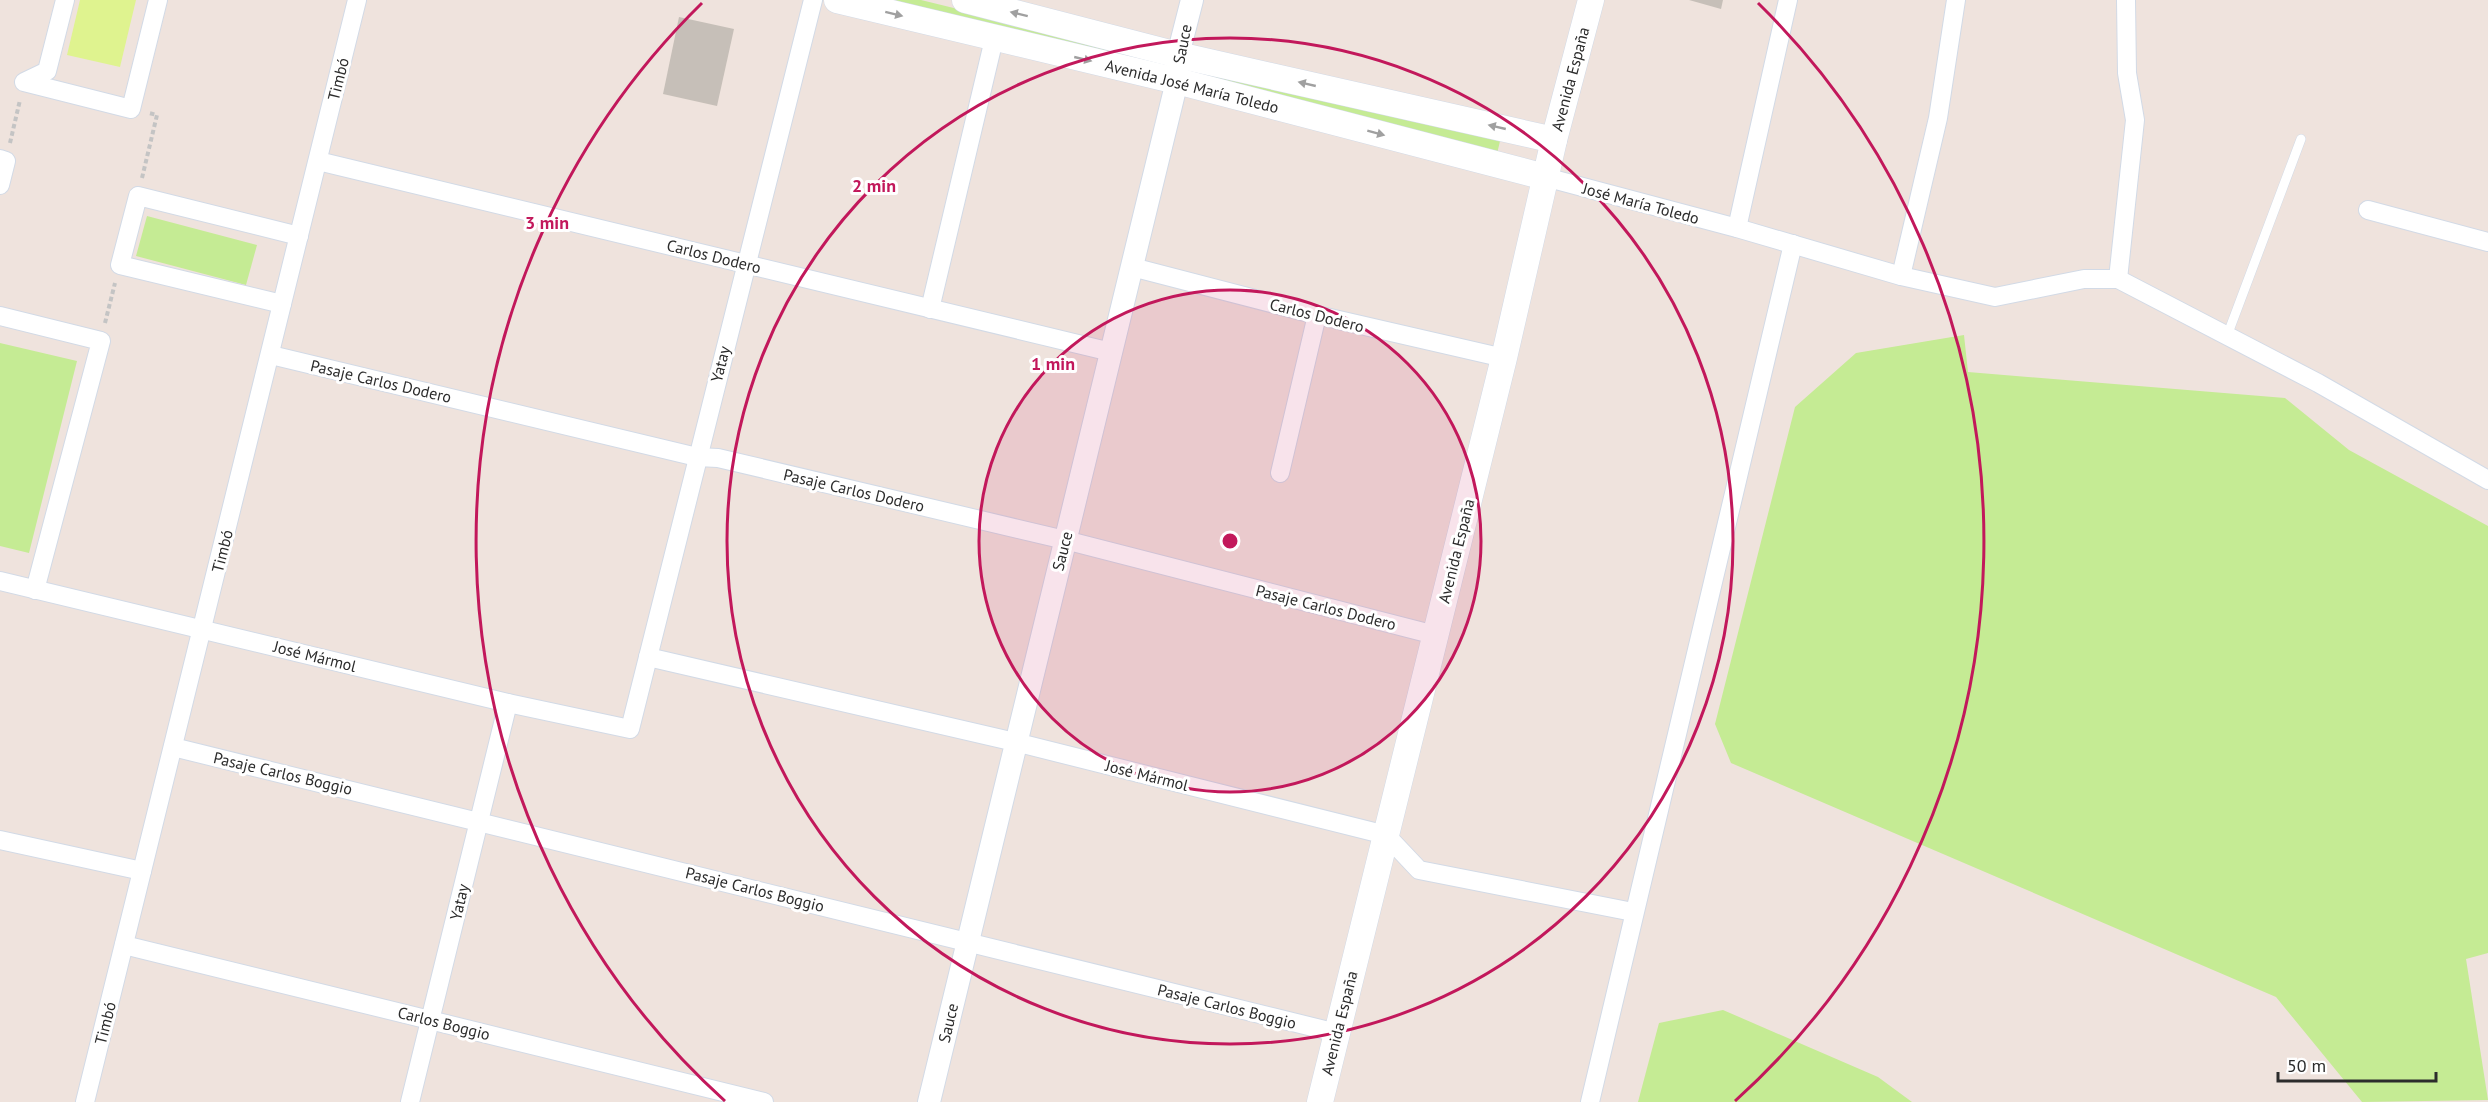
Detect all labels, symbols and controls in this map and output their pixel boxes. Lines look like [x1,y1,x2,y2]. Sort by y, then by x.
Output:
one-way arrow [1010,9,1028,18]
one-way arrow [885,10,903,20]
street label: Sauce [1168,22,1196,66]
street label: Avenida España [1547,25,1593,133]
one-way arrow [1074,55,1093,65]
street label: Avenida José María Toledo [1103,55,1281,117]
street label: Timbó [323,56,353,102]
one-way arrow [1297,79,1316,88]
one-way arrow [1488,121,1506,131]
one-way arrow [1367,129,1385,138]
text: 2 min [852,174,896,197]
street label: José María Toledo [1580,178,1701,228]
text: 3 min [525,211,569,234]
street label: Carlos Dodero [665,235,763,277]
street label: Carlos Dodero [1268,294,1366,336]
street label: Yatay [706,343,734,384]
text: 1 min [1031,352,1075,375]
street label: Pasaje Carlos Dodero [309,355,453,407]
street label: Pasaje Carlos Dodero [782,464,926,516]
street label: Avenida España [1433,497,1479,605]
street label: Timbó [207,528,237,574]
street label: Sauce [1047,529,1077,573]
centre of rings [1220,531,1240,551]
street label: Pasaje Carlos Dodero [1254,580,1398,634]
street label: José Mármol [271,636,359,676]
street label: Pasaje Carlos Boggio [212,747,354,799]
street label: José Mármol [1103,755,1191,795]
street label: Pasaje Carlos Boggio [684,862,826,916]
street label: Yatay [445,881,473,922]
street label: Avenida España [1316,969,1362,1077]
street label: Pasaje Carlos Boggio [1156,979,1298,1033]
street label: Timbó [90,1000,120,1046]
street label: Sauce [934,1001,962,1045]
street label: Carlos Boggio [396,1002,492,1044]
scale bar [2278,1045,2436,1083]
text: 50 m [2287,1054,2326,1077]

